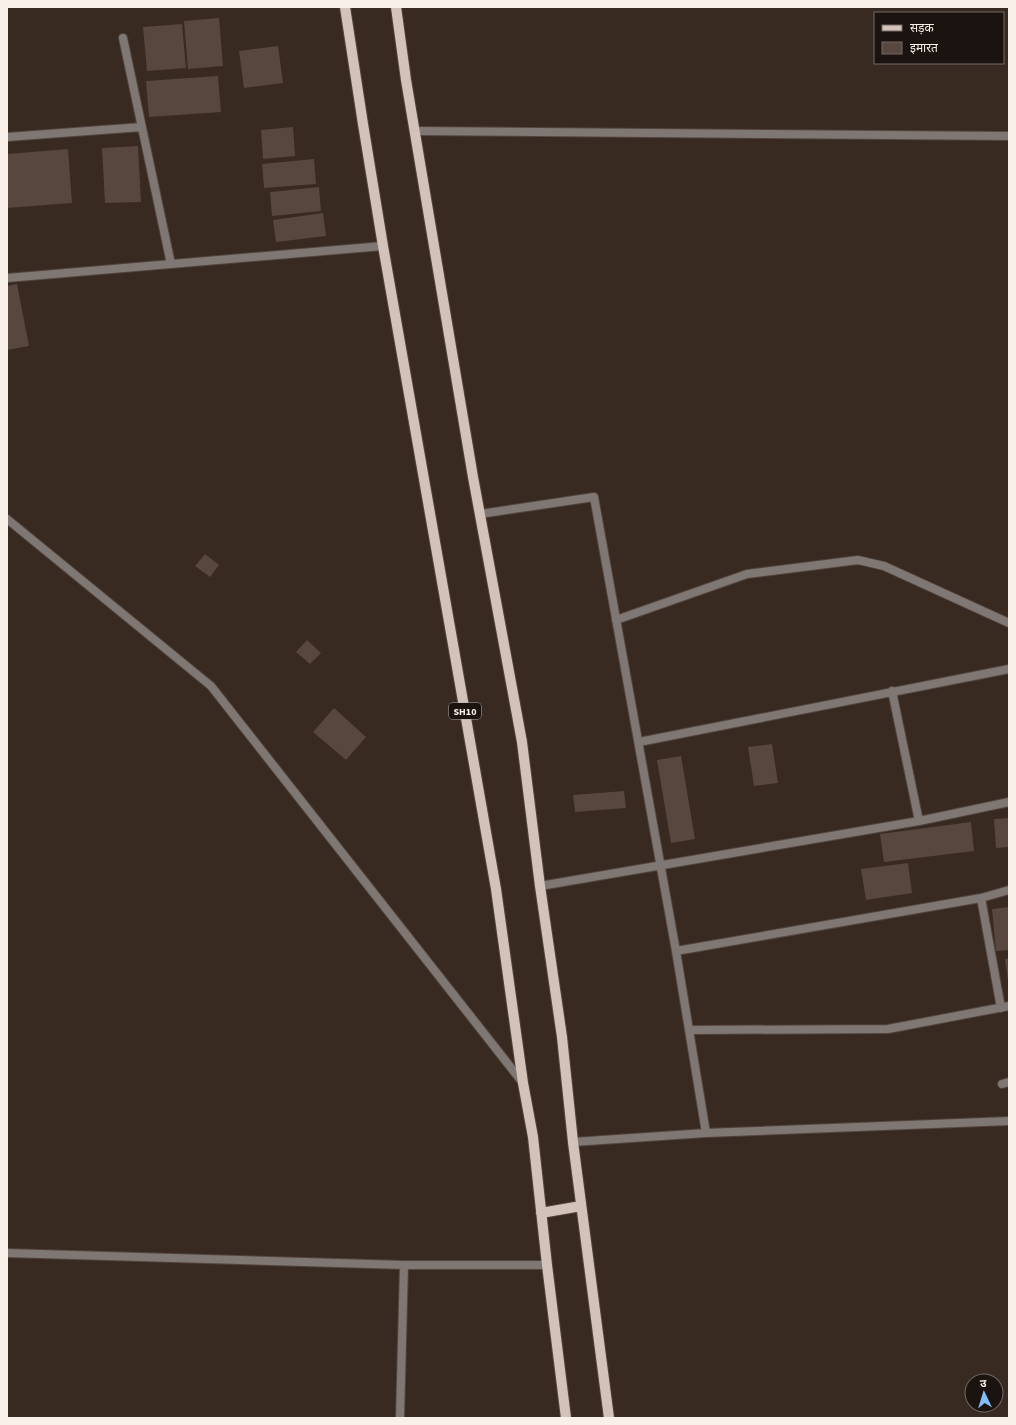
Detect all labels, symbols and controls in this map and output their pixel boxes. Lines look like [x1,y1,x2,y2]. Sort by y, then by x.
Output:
legend [874,12,1004,64]
text: सड़क [910,20,935,37]
text: इमारत [910,40,939,57]
road number: SH10 [449,703,481,719]
north arrow [964,1373,1004,1413]
text: उ [980,1376,988,1391]

